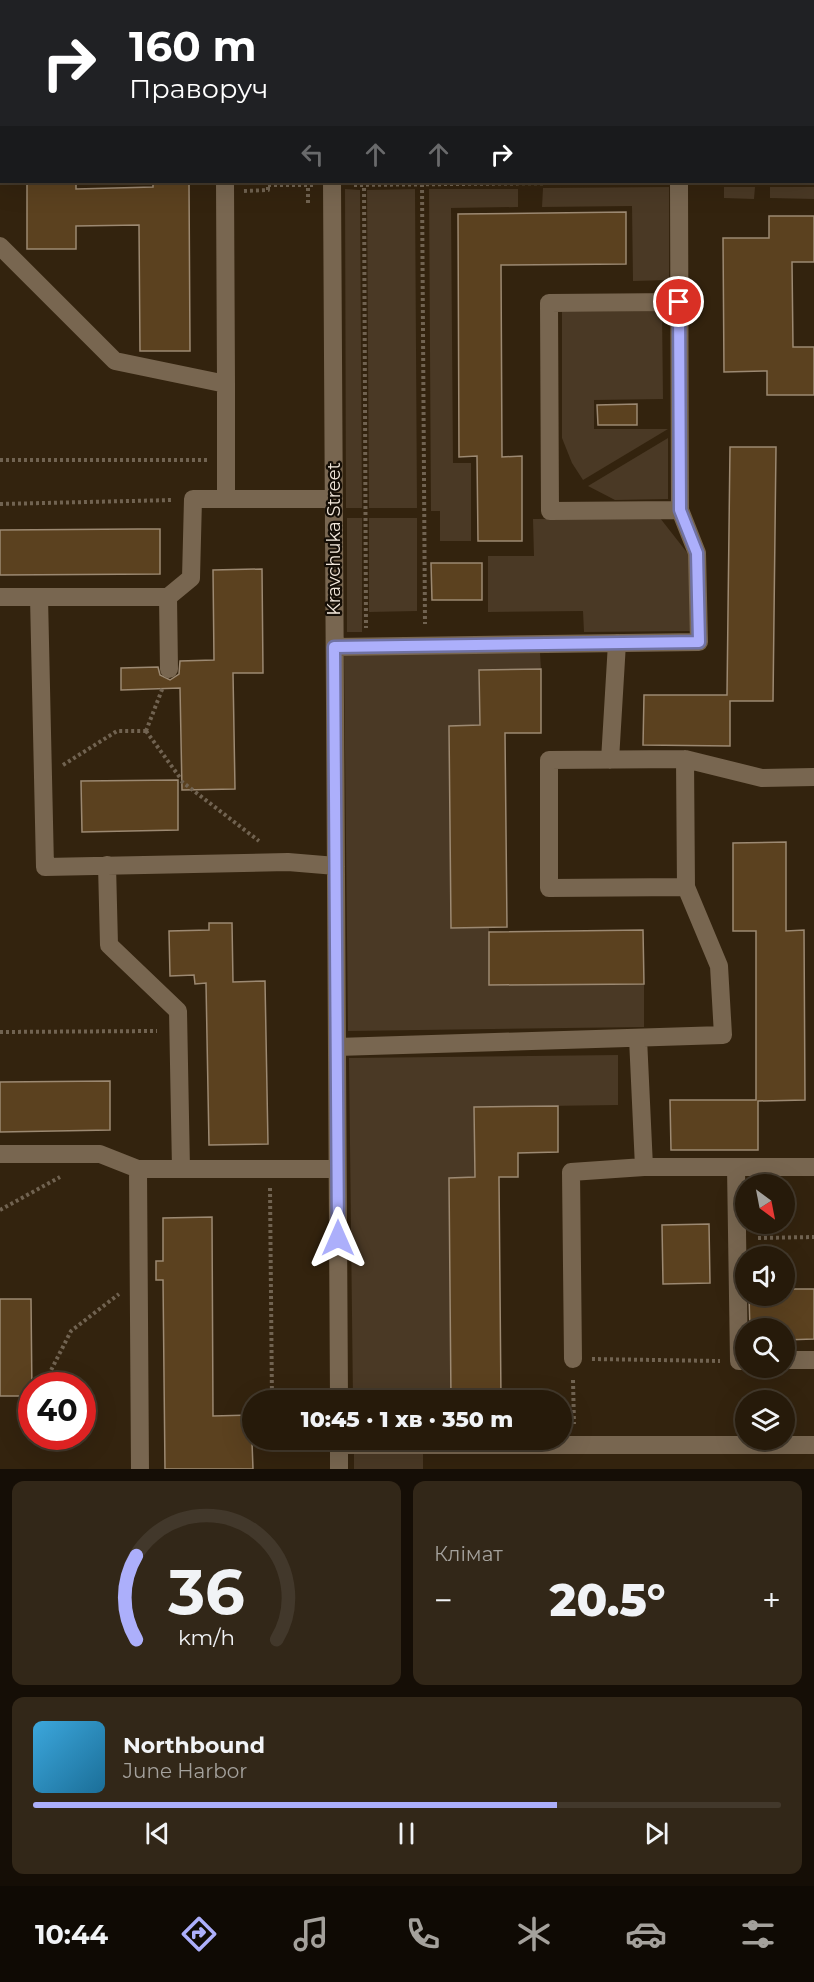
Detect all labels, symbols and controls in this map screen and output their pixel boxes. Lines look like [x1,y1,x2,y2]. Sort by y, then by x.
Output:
text: 160 m [129,20,257,72]
icon: right [30,24,108,102]
text: Праворуч [129,72,268,105]
icon: left [296,138,329,171]
icon: ahead [359,138,392,171]
icon: ahead [422,138,455,171]
icon: right [485,138,518,171]
pin [653,276,704,327]
icon: arrive [662,285,695,318]
street label: Kravchuka Street [323,462,345,616]
north arrow [735,1174,795,1234]
map controls [735,1174,795,1450]
position arrow [306,1206,370,1270]
button: sound [735,1246,795,1306]
button: search [735,1318,795,1378]
speed limit sign: 40 [18,1372,96,1450]
button: layers [735,1390,795,1450]
text: 10:45 · 1 хв · 350 m [301,1406,513,1433]
text: Клімат [434,1542,503,1566]
text: 36 [167,1554,245,1630]
text: 20.5° [550,1572,665,1627]
text: − [434,1580,453,1620]
text: + [762,1580,781,1620]
text: km/h [178,1624,235,1650]
text: Northbound [123,1732,265,1759]
text: June Harbor [123,1759,247,1783]
icon: previous [141,1817,174,1850]
icon: pause [390,1817,423,1850]
icon: next [640,1817,673,1850]
icon: directions [178,1913,220,1955]
icon: music [290,1913,332,1955]
icon: phone [402,1913,444,1955]
icon: climate [513,1913,555,1955]
icon: car [625,1913,667,1955]
icon: filters [737,1913,779,1955]
text: 10:44 [35,1918,108,1951]

